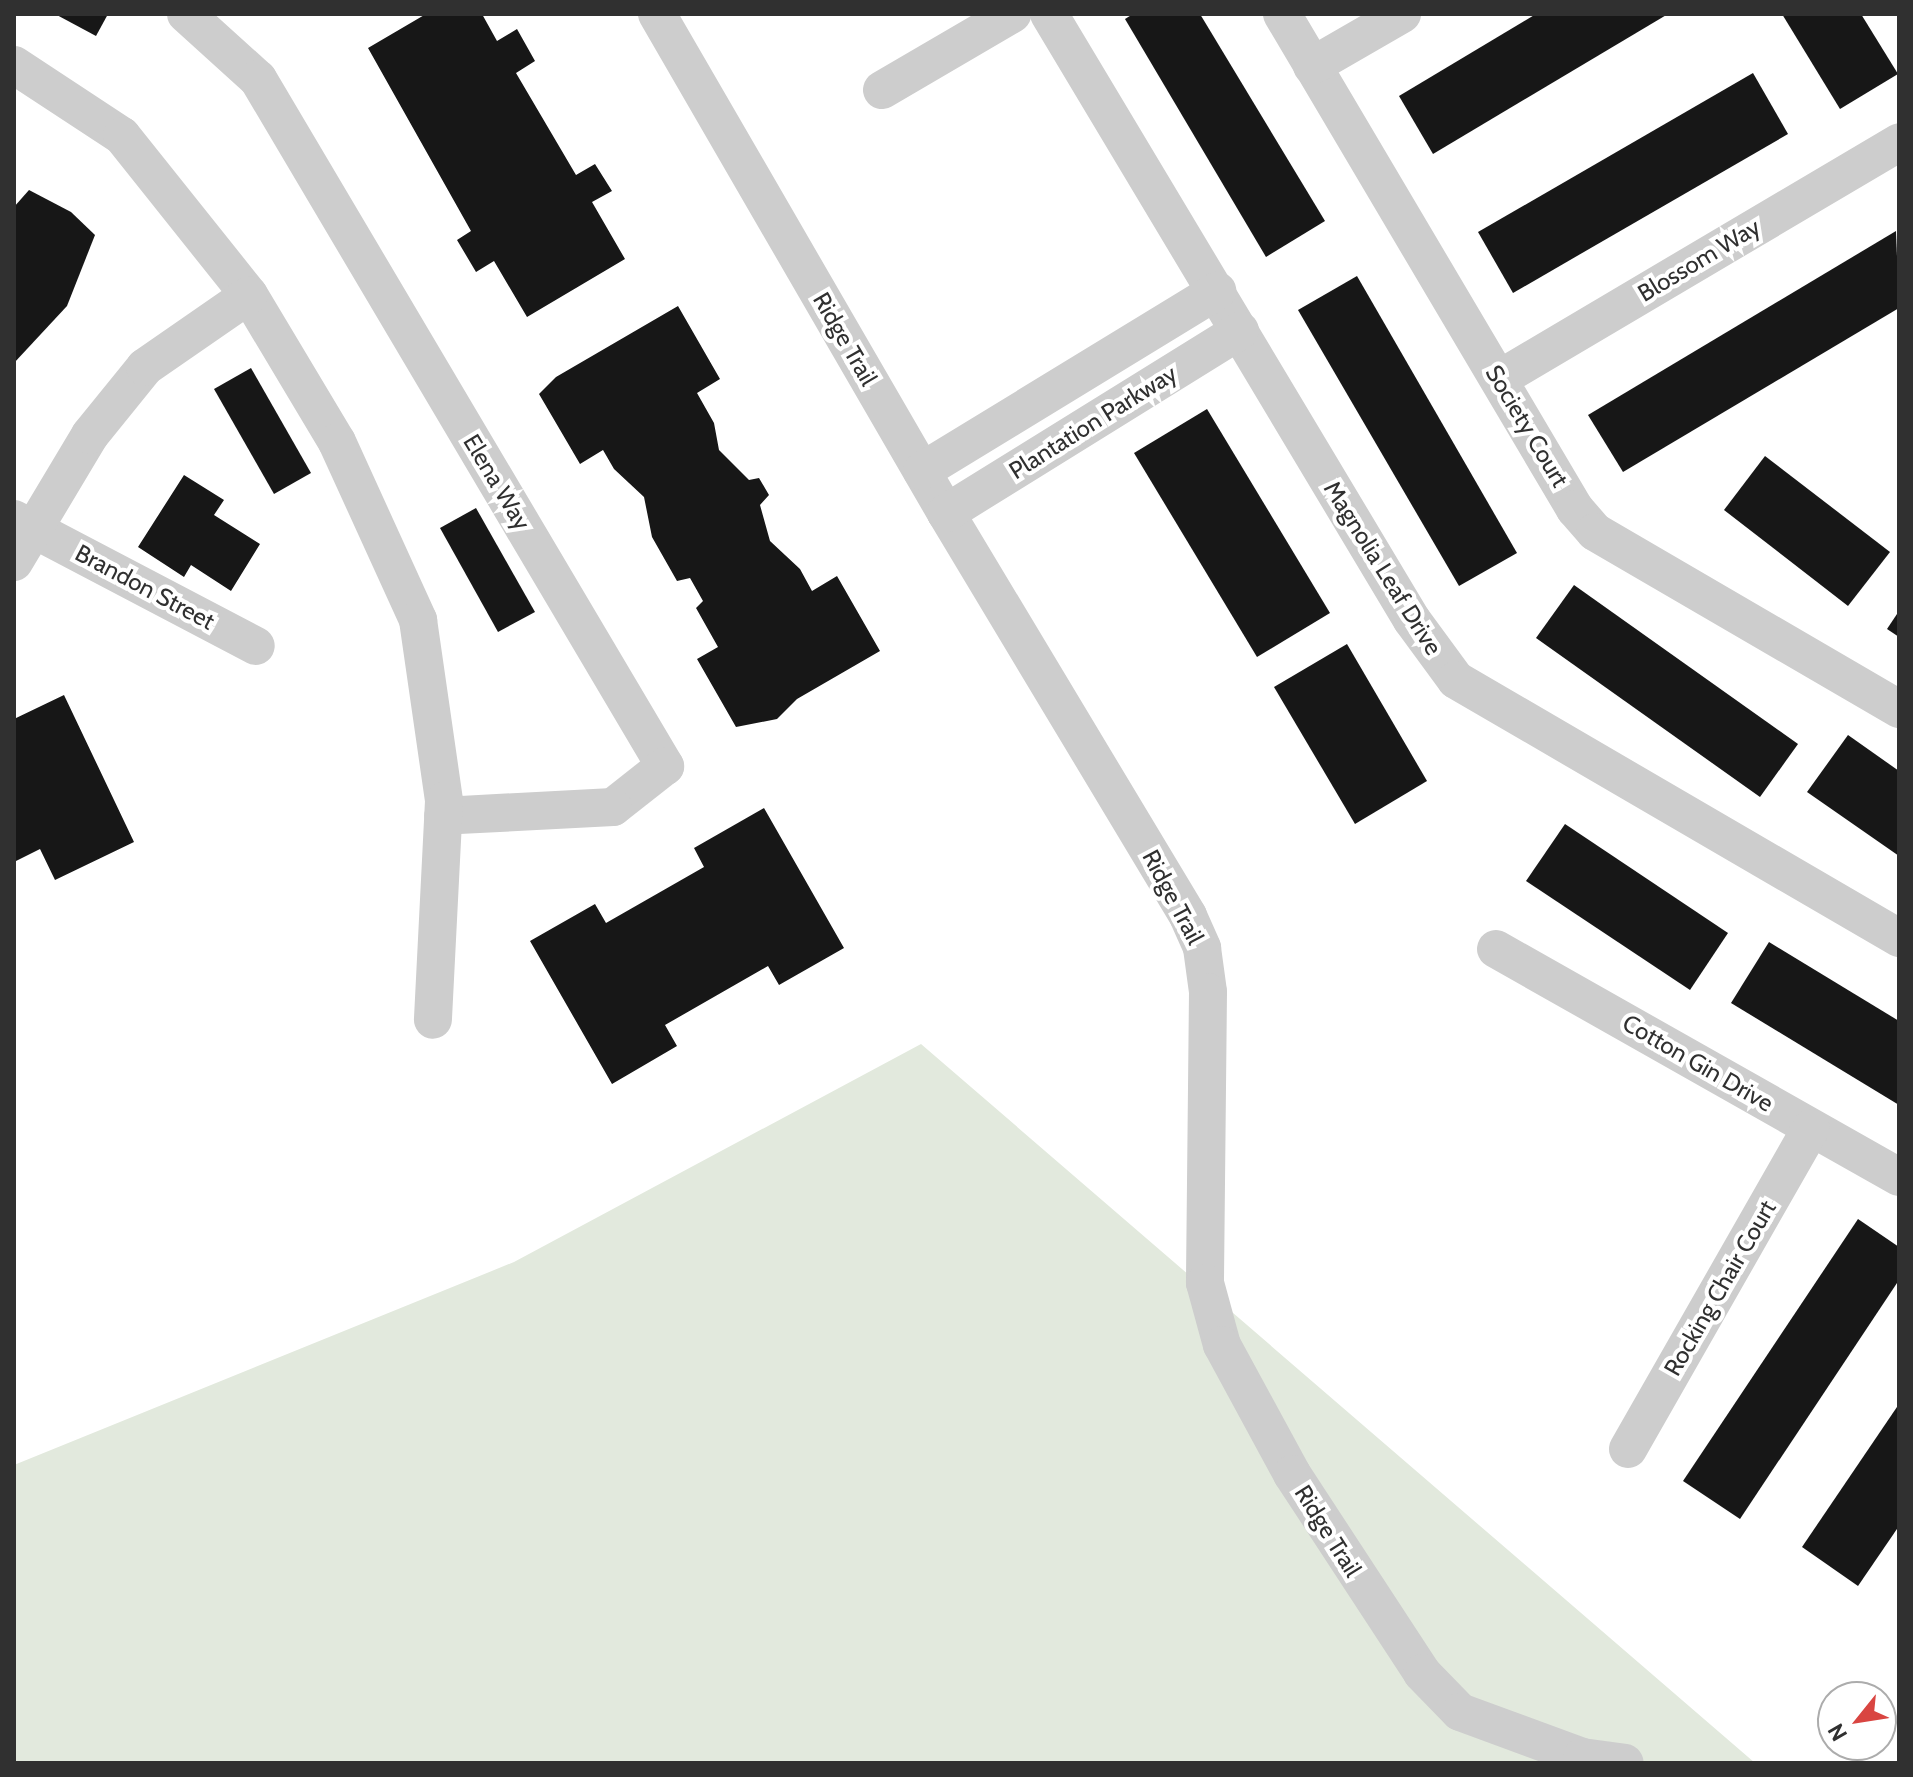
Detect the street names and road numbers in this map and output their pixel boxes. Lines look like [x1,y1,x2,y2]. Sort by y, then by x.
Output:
street label: Blossom Way [1633,212,1765,308]
street label: Ridge Trail [807,287,883,391]
street label: Plantation Parkway [1004,359,1182,485]
street label: Society Court [1479,360,1575,492]
street label: Elena Way [457,429,537,535]
street label: Magnolia Leaf Drive [1318,476,1448,660]
street label: Brandon Street [70,538,220,636]
street label: Ridge Trail [1136,845,1210,949]
street label: Cotton Gin Drive [1617,1008,1779,1118]
street label: Rocking Chair Court [1658,1195,1782,1381]
street label: Ridge Trail [1289,1480,1367,1582]

